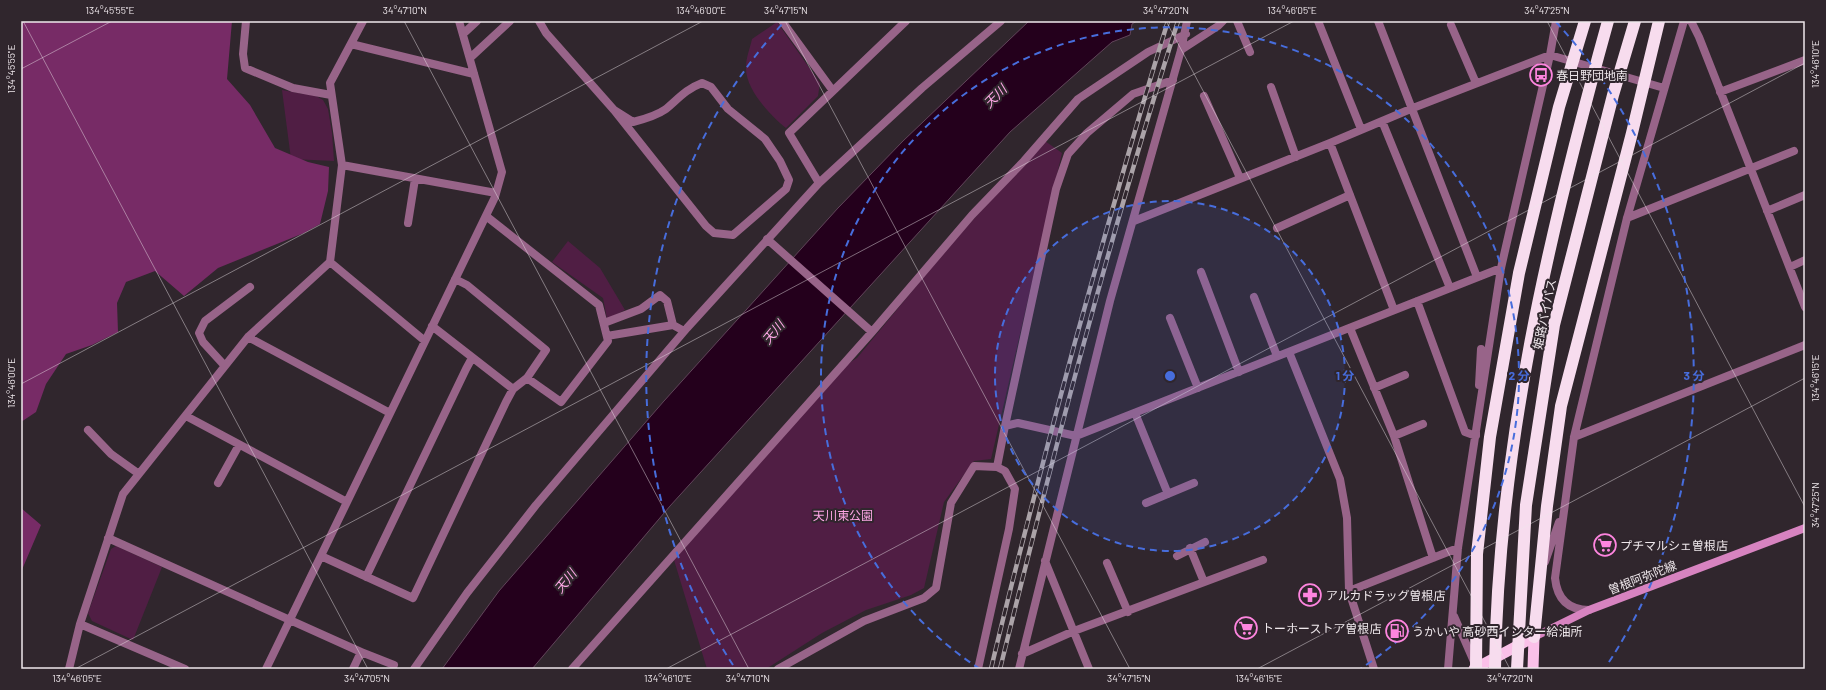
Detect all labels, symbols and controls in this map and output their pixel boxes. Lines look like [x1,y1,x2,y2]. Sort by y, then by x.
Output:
text: 134°45'55"E [86,4,134,16]
text: 34°47'10"N [383,4,427,16]
text: 134°46'00"E [676,4,726,16]
text: 34°47'15"N [764,4,808,16]
text: 34°47'20"N [1143,4,1189,16]
text: 134°46'05"E [1267,4,1317,16]
text: 34°47'25"N [1524,4,1570,16]
text: 134°46'10"E [1809,40,1821,88]
text: 134°45'55"E [5,45,17,93]
bus stop icon: 春日野団地南 [1528,62,1554,88]
place label: 春日野団地南 [1556,68,1628,82]
water label: 天川 [980,80,1011,111]
street label: 姫路バイパス [1530,277,1558,351]
water label: 天川 [759,315,789,347]
text: 134°46'15"E [1809,354,1821,402]
text: 134°46'00"E [5,358,17,408]
text: 1 分 [1336,368,1354,382]
text: 2 分 [1508,368,1530,382]
text: 3 分 [1684,368,1704,382]
centre of rings [1163,369,1177,383]
text: 34°47'25"N [1809,482,1821,528]
park label: 天川東公園 [813,508,873,522]
supermarket icon: プチマルシェ曽根店 [1592,532,1618,558]
place label: プチマルシェ曽根店 [1620,538,1728,552]
street label: 曽根阿弥陀線 [1606,558,1678,596]
water label: 天川 [551,564,581,596]
pharmacy icon: アルカドラッグ曽根店 [1297,582,1323,608]
place label: アルカドラッグ曽根店 [1326,588,1446,602]
supermarket icon: トーホーストア曽根店 [1233,615,1259,641]
fuel station icon: うかいや 高砂西インター給油所 [1384,618,1410,644]
place label: トーホーストア曽根店 [1262,621,1381,635]
place label: うかいや 高砂西インター給油所 [1412,624,1582,638]
text: 134°46'05"E [52,672,102,684]
text: 34°47'05"N [344,672,390,684]
text: 134°46'10"E [644,672,692,684]
text: 34°47'10"N [726,672,770,684]
text: 34°47'15"N [1107,672,1151,684]
text: 134°46'15"E [1235,672,1283,684]
text: 34°47'20"N [1487,672,1533,684]

